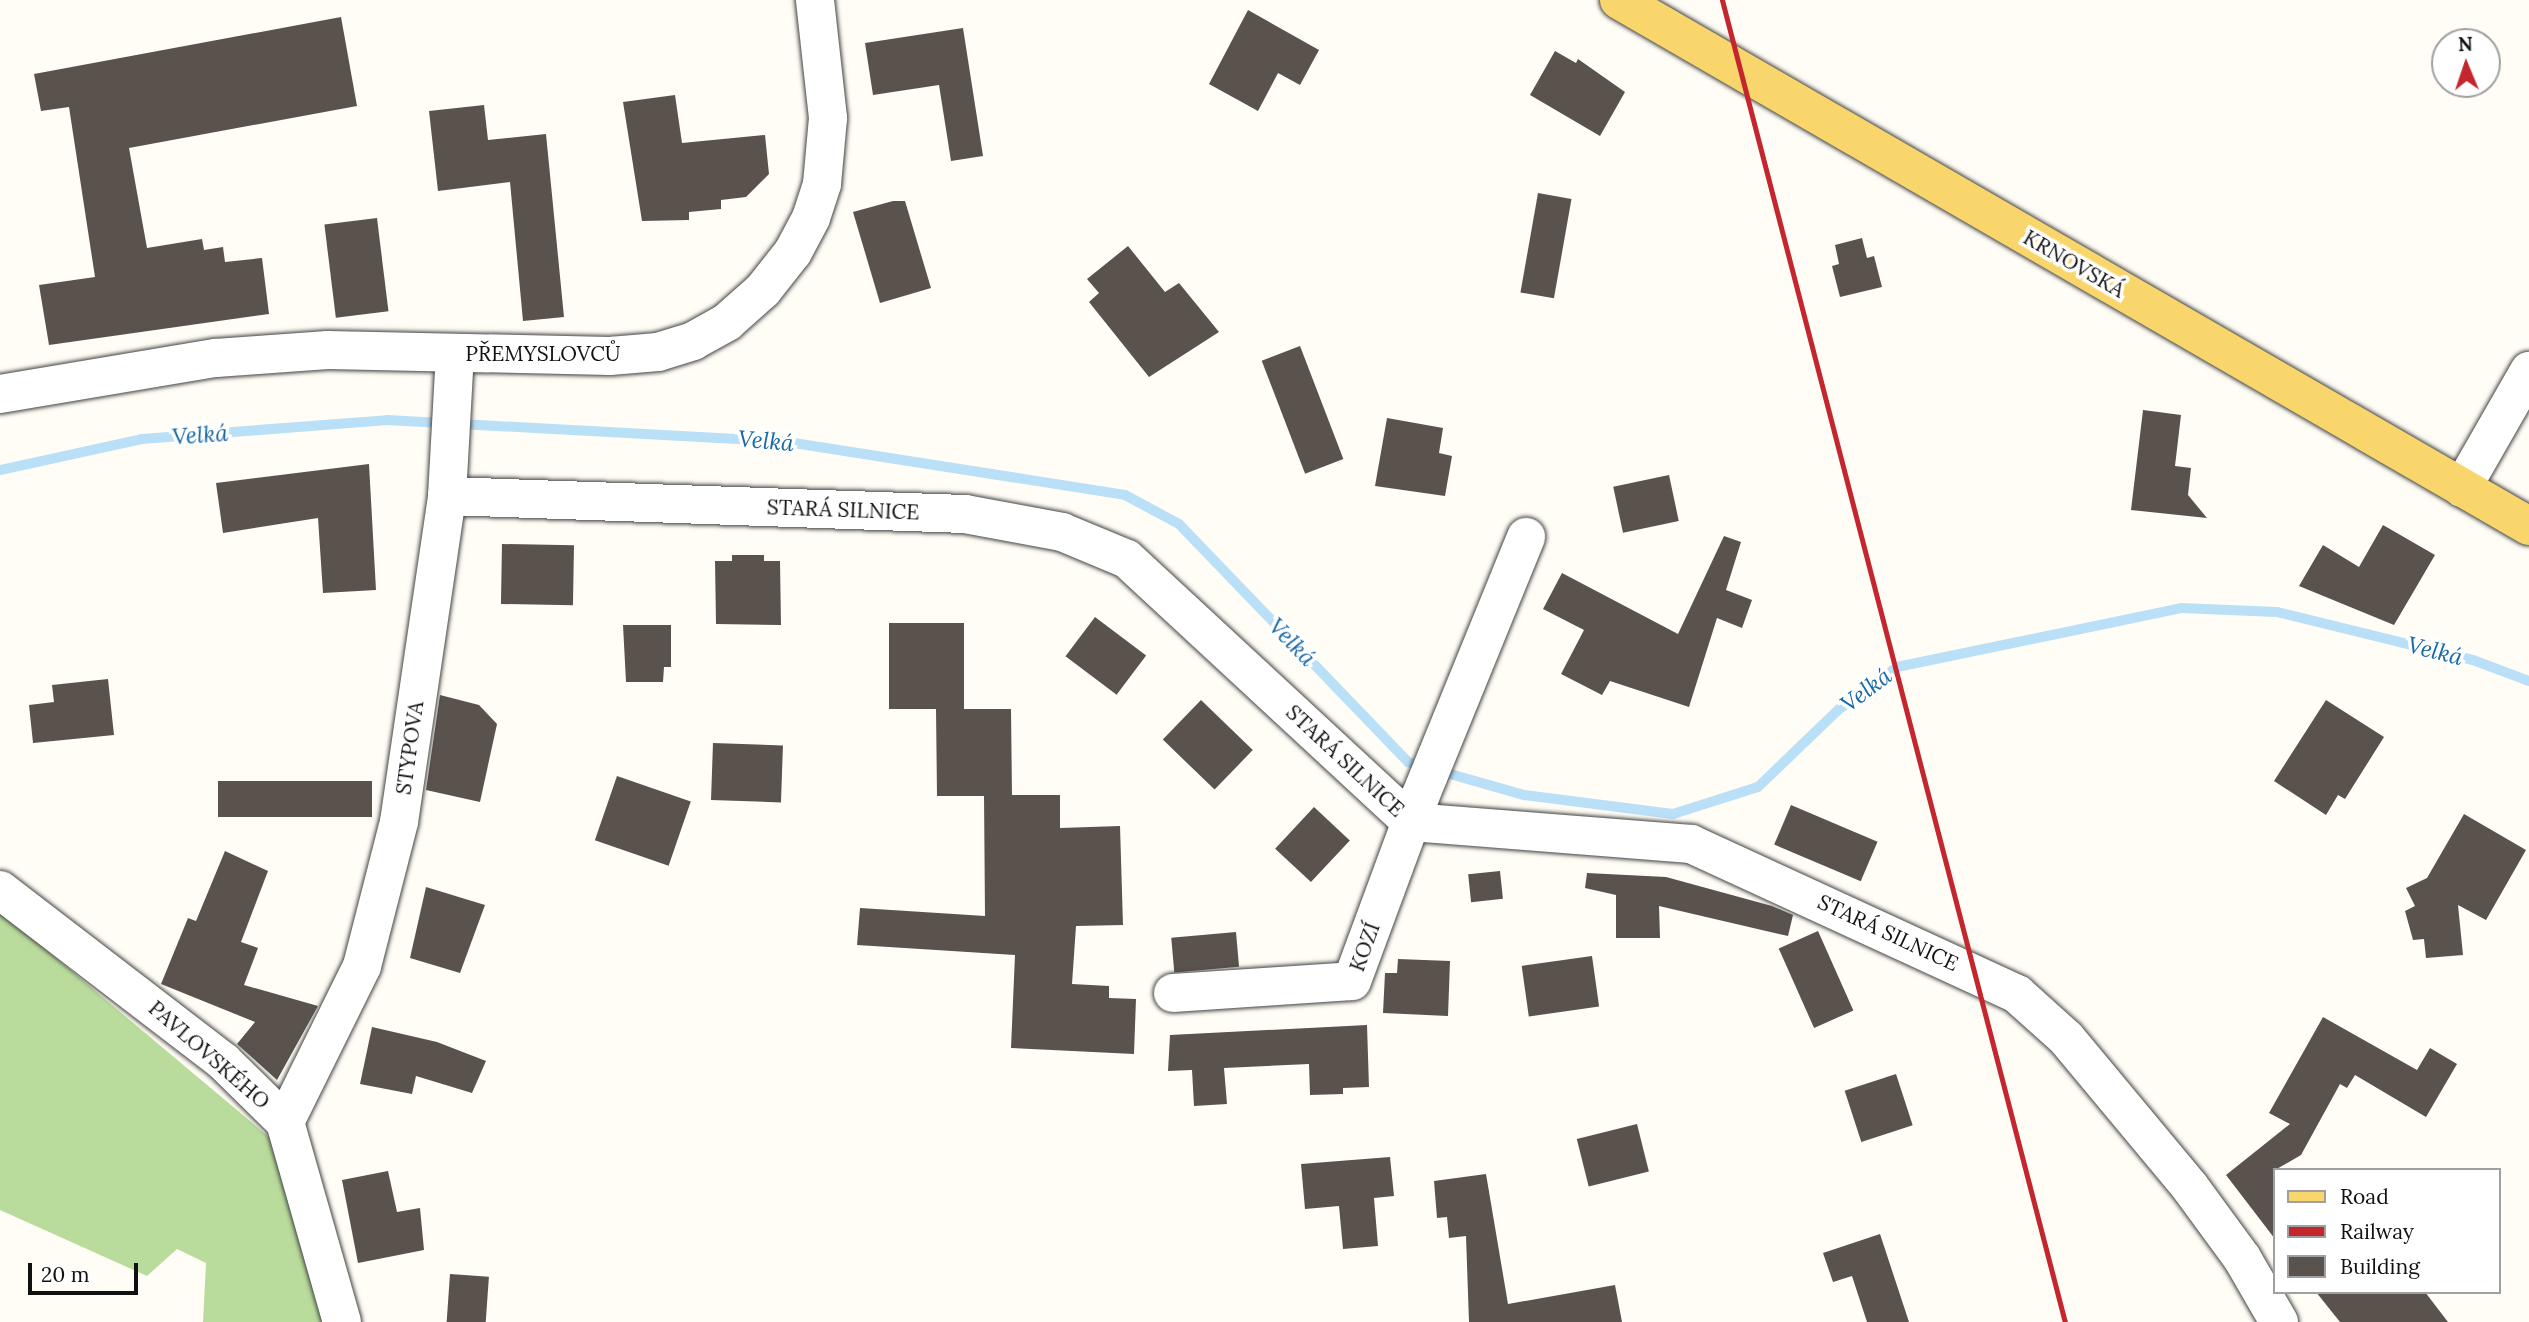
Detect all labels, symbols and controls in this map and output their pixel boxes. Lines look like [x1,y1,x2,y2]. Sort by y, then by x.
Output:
north arrow [2431,28,2501,98]
text: N [2458,32,2473,56]
street label: KRNOVSKÁ [2019,225,2129,303]
street label: PŘEMYSLOVCŮ [465,341,621,367]
water label: Velká [171,419,229,451]
water label: Velká [737,425,795,457]
street label: STARÁ SILNICE [766,495,920,525]
water label: Velká [1263,612,1321,672]
water label: Velká [2405,631,2465,671]
water label: Velká [1835,662,1897,718]
street label: STYPOVA [391,700,429,796]
street label: STARÁ SILNICE [1281,700,1409,822]
street label: STARÁ SILNICE [1814,889,1962,977]
street label: KOZÍ [1345,919,1385,975]
street label: PAVLOVSKÉHO [143,996,275,1114]
legend [2274,1168,2501,1294]
text: Road [2340,1183,2389,1210]
text: Railway [2340,1218,2414,1245]
scale bar [32,1248,142,1292]
text: Building [2340,1253,2420,1280]
text: 20 m [41,1261,90,1288]

